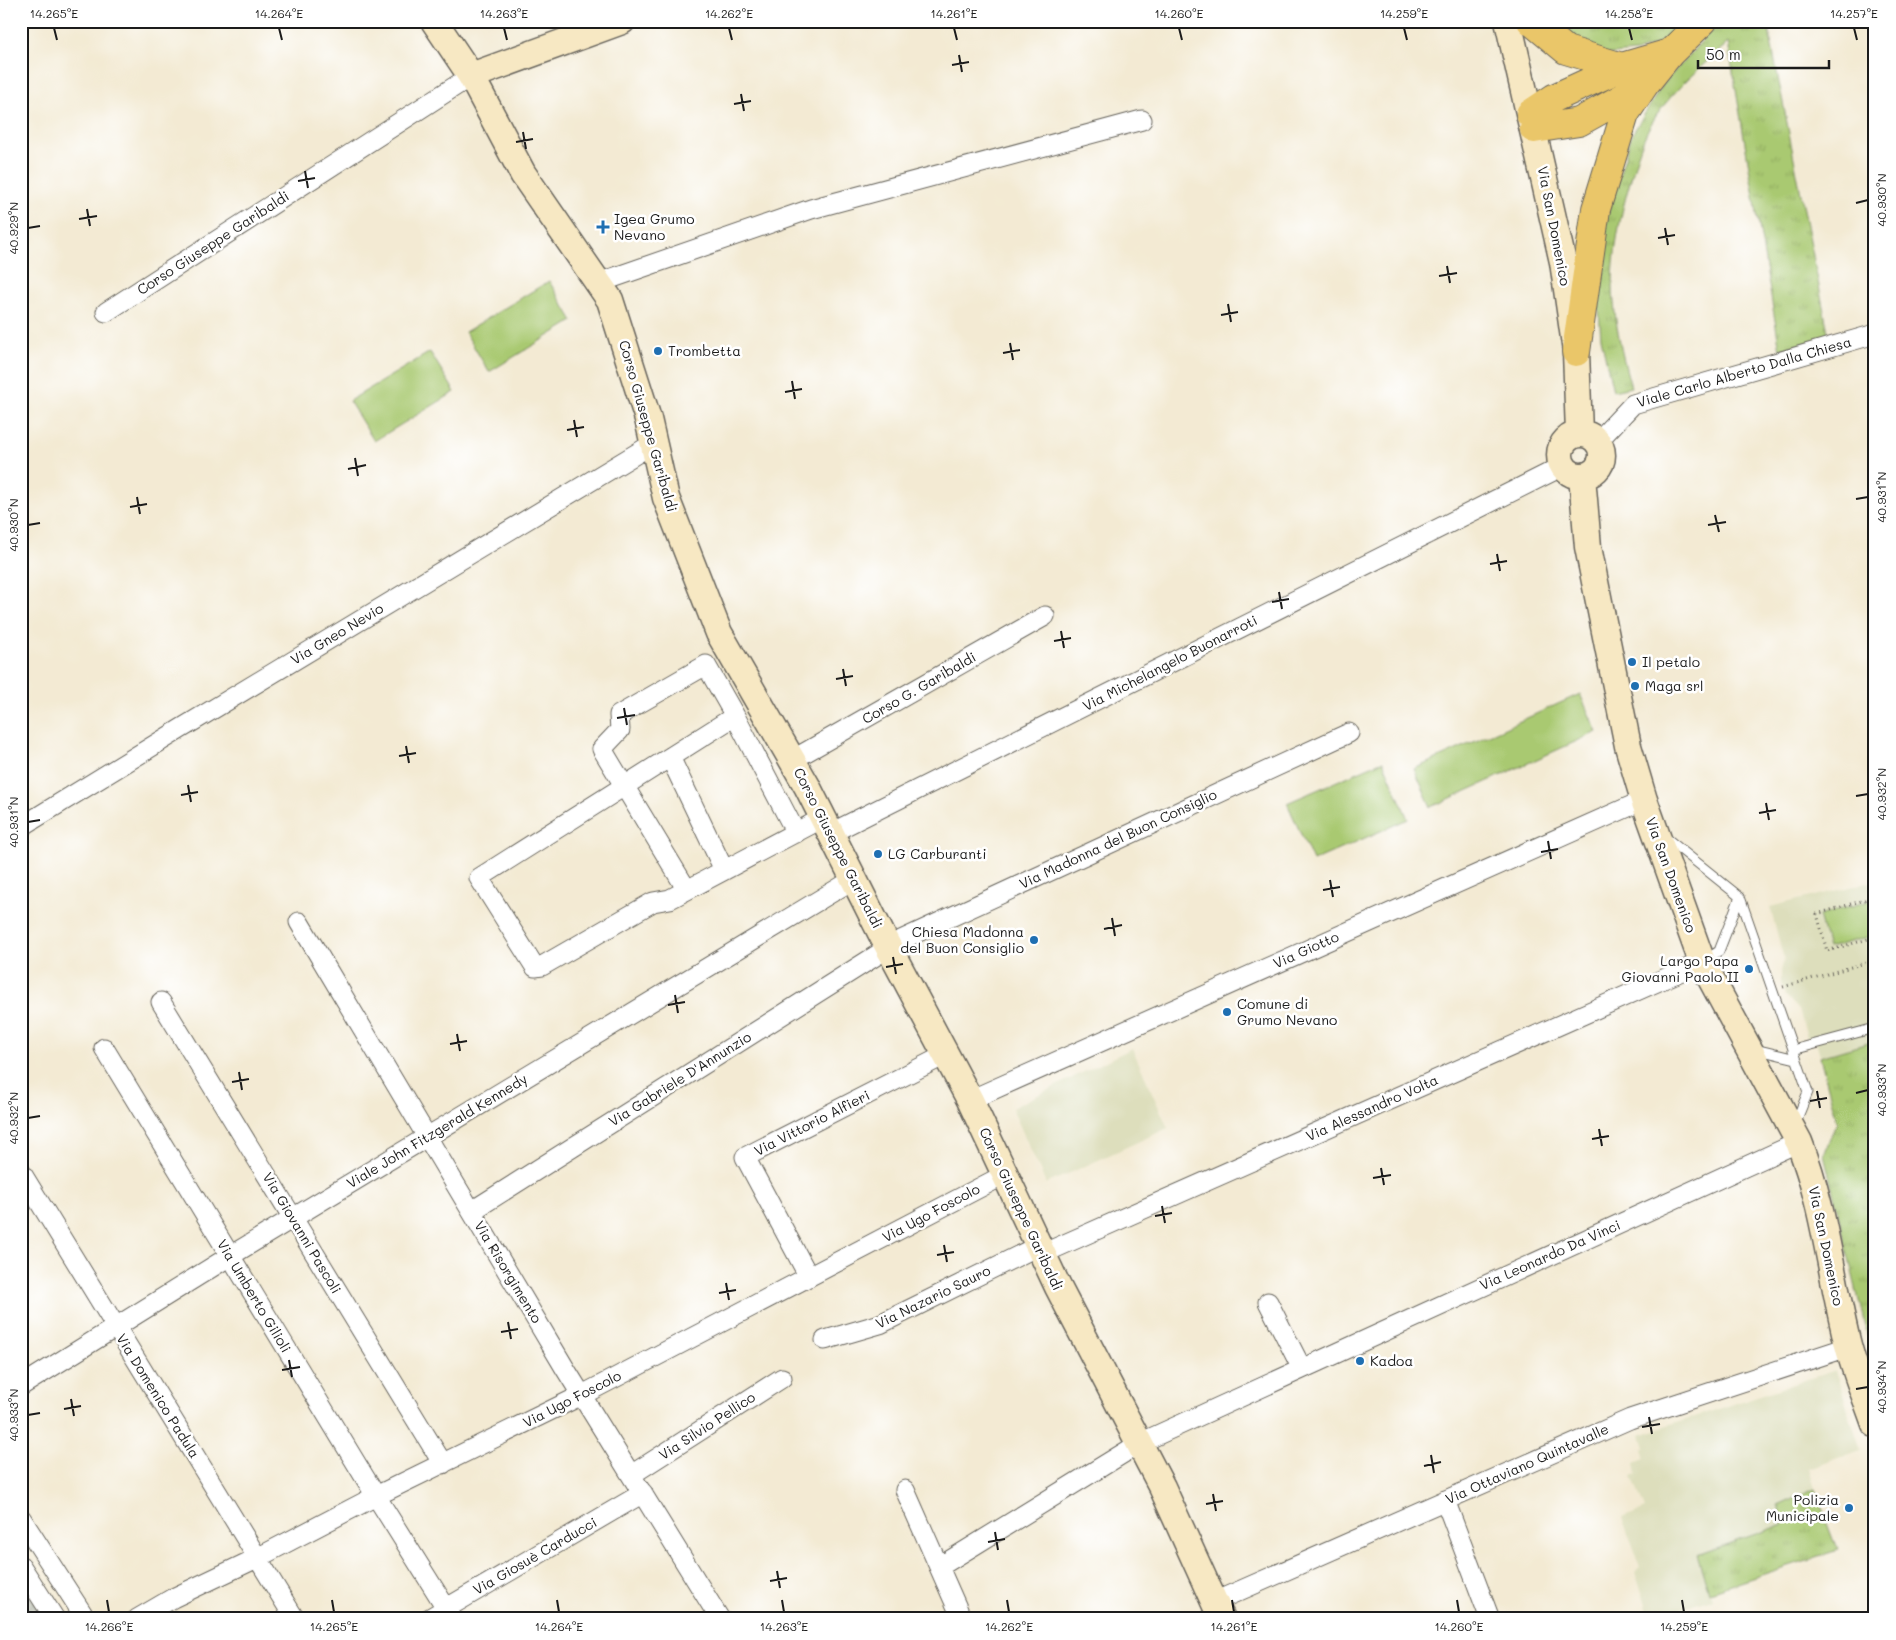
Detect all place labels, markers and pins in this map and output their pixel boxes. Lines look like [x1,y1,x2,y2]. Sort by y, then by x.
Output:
place label: Igea Grumo Nevano [614,209,695,244]
marker: Igea Grumo Nevano [596,220,610,234]
place label: Trombetta [668,341,741,360]
marker: Trombetta [652,345,664,357]
place label: Il petalo [1642,652,1700,671]
marker: Il petalo [1626,656,1638,668]
place label: Maga srl [1645,676,1704,695]
marker: Maga srl [1629,680,1641,692]
place label: LG Carburanti [888,844,987,863]
marker: LG Carburanti [872,848,884,860]
place label: Chiesa Madonna del Buon Consiglio [900,922,1024,957]
marker: Chiesa Madonna del Buon Consiglio [1028,934,1040,946]
place label: Largo Papa Giovanni Paolo II [1621,951,1739,986]
marker: Largo Papa Giovanni Paolo II [1743,963,1755,975]
place label: Comune di Grumo Nevano [1237,994,1337,1029]
marker: Comune di Grumo Nevano [1221,1006,1233,1018]
place label: Kadoa [1370,1351,1413,1370]
marker: Kadoa [1354,1355,1366,1367]
place label: Polizia Municipale [1766,1490,1839,1525]
marker: Polizia Municipale [1843,1502,1855,1514]

